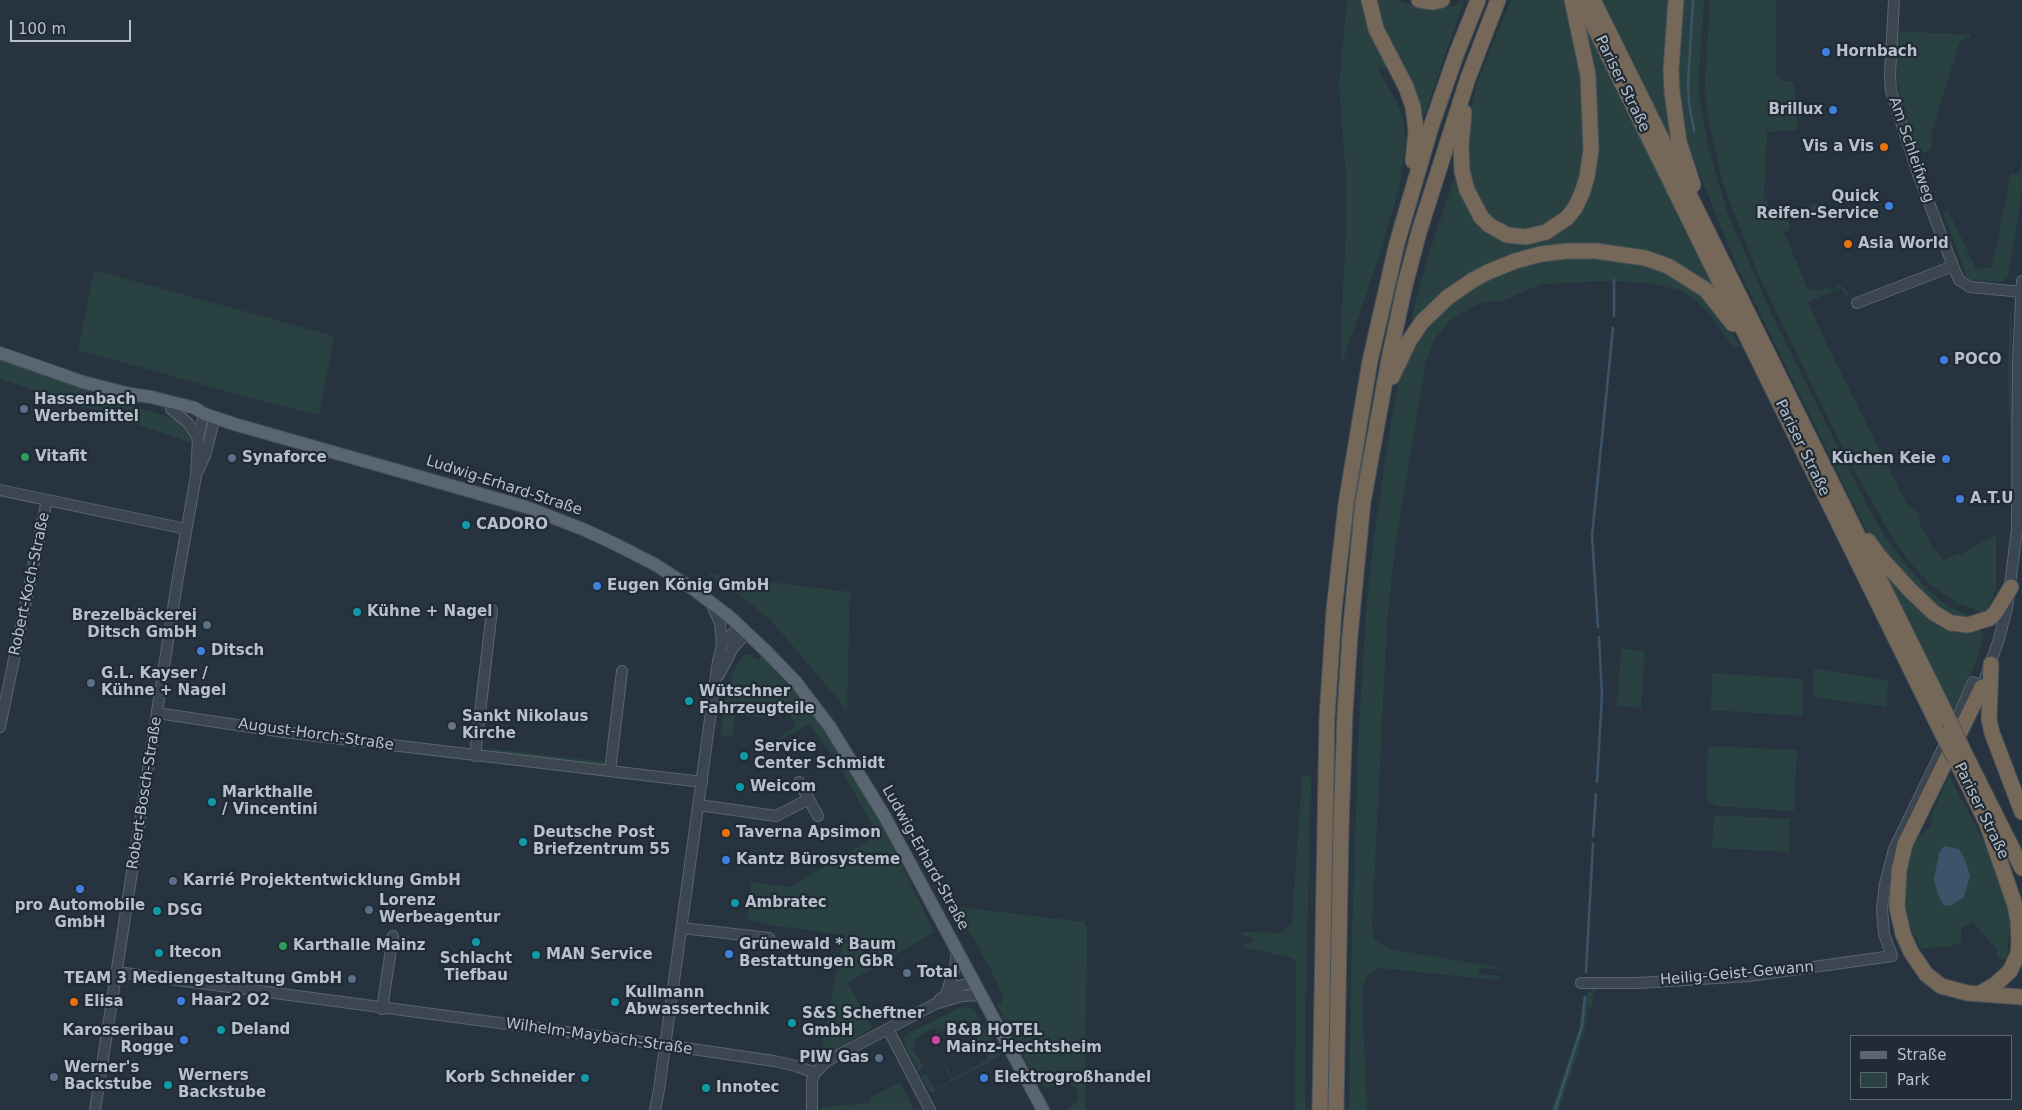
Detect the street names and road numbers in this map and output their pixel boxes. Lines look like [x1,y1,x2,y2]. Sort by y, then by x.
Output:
street label: Pariser Straße [1591,33,1653,135]
street label: Am Schleifweg [1885,95,1937,205]
street label: Pariser Straße [1771,397,1833,499]
street label: Ludwig-Erhard-Straße [424,452,584,520]
street label: Robert-Koch-Straße [6,511,54,657]
street label: Robert-Bosch-Straße [124,715,166,871]
street label: August-Horch-Straße [237,715,395,755]
street label: Pariser Straße [1950,760,2012,862]
street label: Ludwig-Erhard-Straße [878,782,972,934]
street label: Heilig-Geist-Gewann [1659,958,1815,990]
street label: Wilhelm-Maybach-Straße [505,1015,693,1059]

